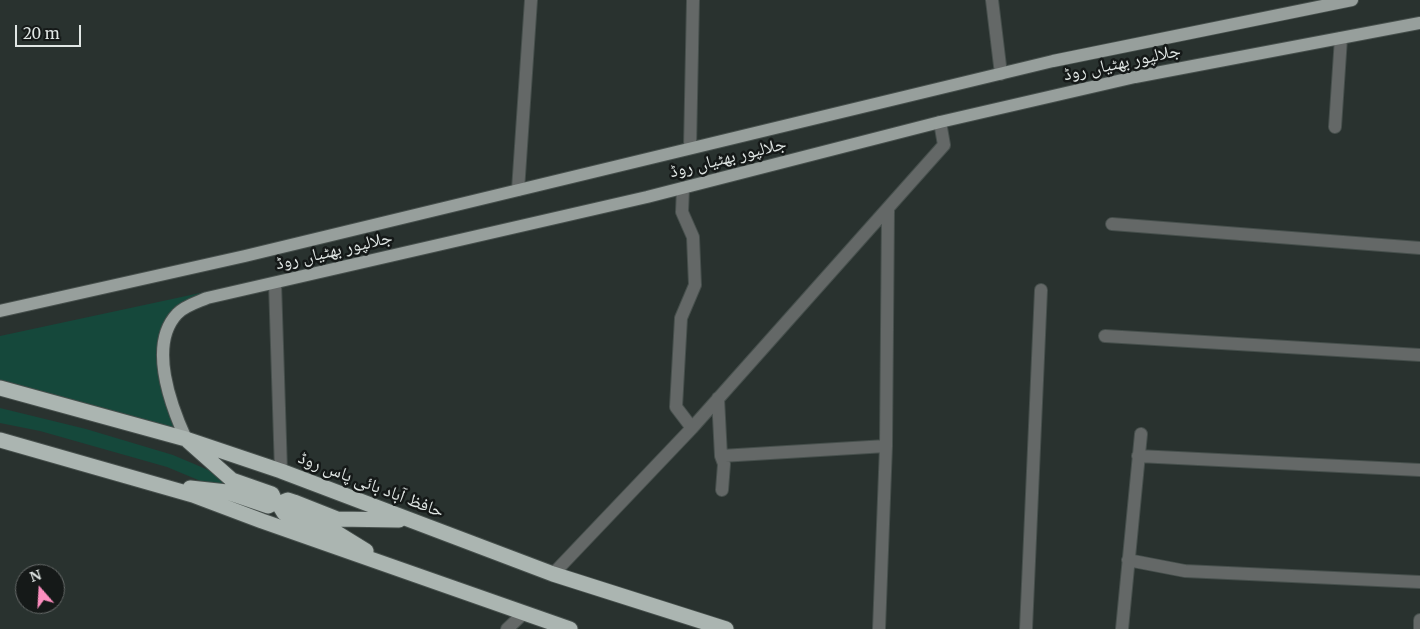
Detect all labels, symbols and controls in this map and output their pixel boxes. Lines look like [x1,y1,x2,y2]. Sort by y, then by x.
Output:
scale bar [18,15,84,47]
text: 20 m [23,24,60,43]
street label: جلالپور بھٹیاں روڈ [1061,40,1183,86]
street label: جلالپور بھٹیاں روڈ [667,133,789,183]
street label: جلالپور بھٹیاں روڈ [273,227,395,275]
street label: حافظ آباد بائی پاس روڈ [295,447,447,523]
north arrow [15,564,65,614]
text: N [27,565,44,586]

